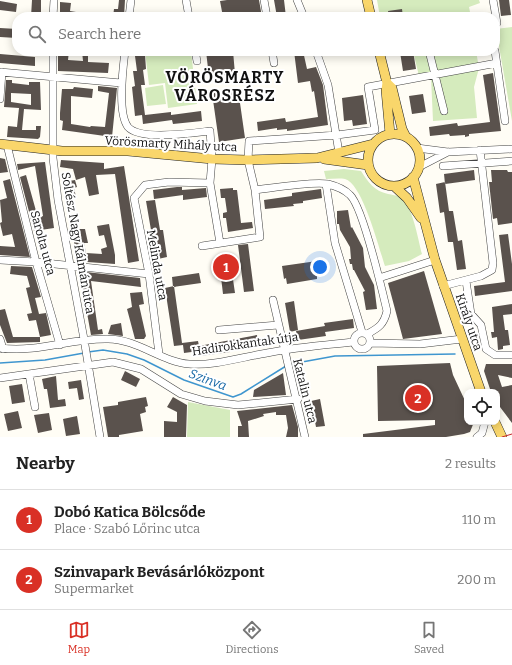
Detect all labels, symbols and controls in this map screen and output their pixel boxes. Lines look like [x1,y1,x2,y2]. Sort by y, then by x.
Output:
search box [12,12,500,56]
icon: search [26,23,48,45]
text: Search here [58,25,141,43]
district label: VÖRÖSMARTY VÁROSRÉSZ [166,68,284,105]
street label: Vörösmarty Mihály utca [104,134,238,154]
street label: Soltész Nagy Kálmán utca [59,171,97,315]
street label: Sarolta utca [28,209,58,277]
street label: Melinda utca [144,228,170,302]
pin: 1 [213,252,239,282]
your location [310,257,330,277]
street label: Király utca [453,292,485,353]
street label: Hadirokkantak útja [191,330,300,358]
street label: Katalin utca [290,357,320,425]
water label: Szinva [187,366,229,393]
pin: 2 [405,383,431,413]
map controls [464,389,500,425]
button: locate [464,389,500,425]
text: Nearby [16,453,75,474]
text: 2 results [445,456,496,471]
text: Dobó Katica Bölcsőde [54,503,206,521]
text: 1 [26,512,32,527]
text: 110 m [462,512,496,527]
text: Place · Szabó Lőrinc utca [54,521,200,536]
text: Szinvapark Bevásárlóközpont [54,563,265,581]
text: 2 [25,572,33,587]
text: 200 m [457,572,496,587]
text: Supermarket [54,581,134,596]
tab: Map [68,619,90,656]
tab: Directions [226,619,278,656]
tab: Saved [414,619,444,656]

